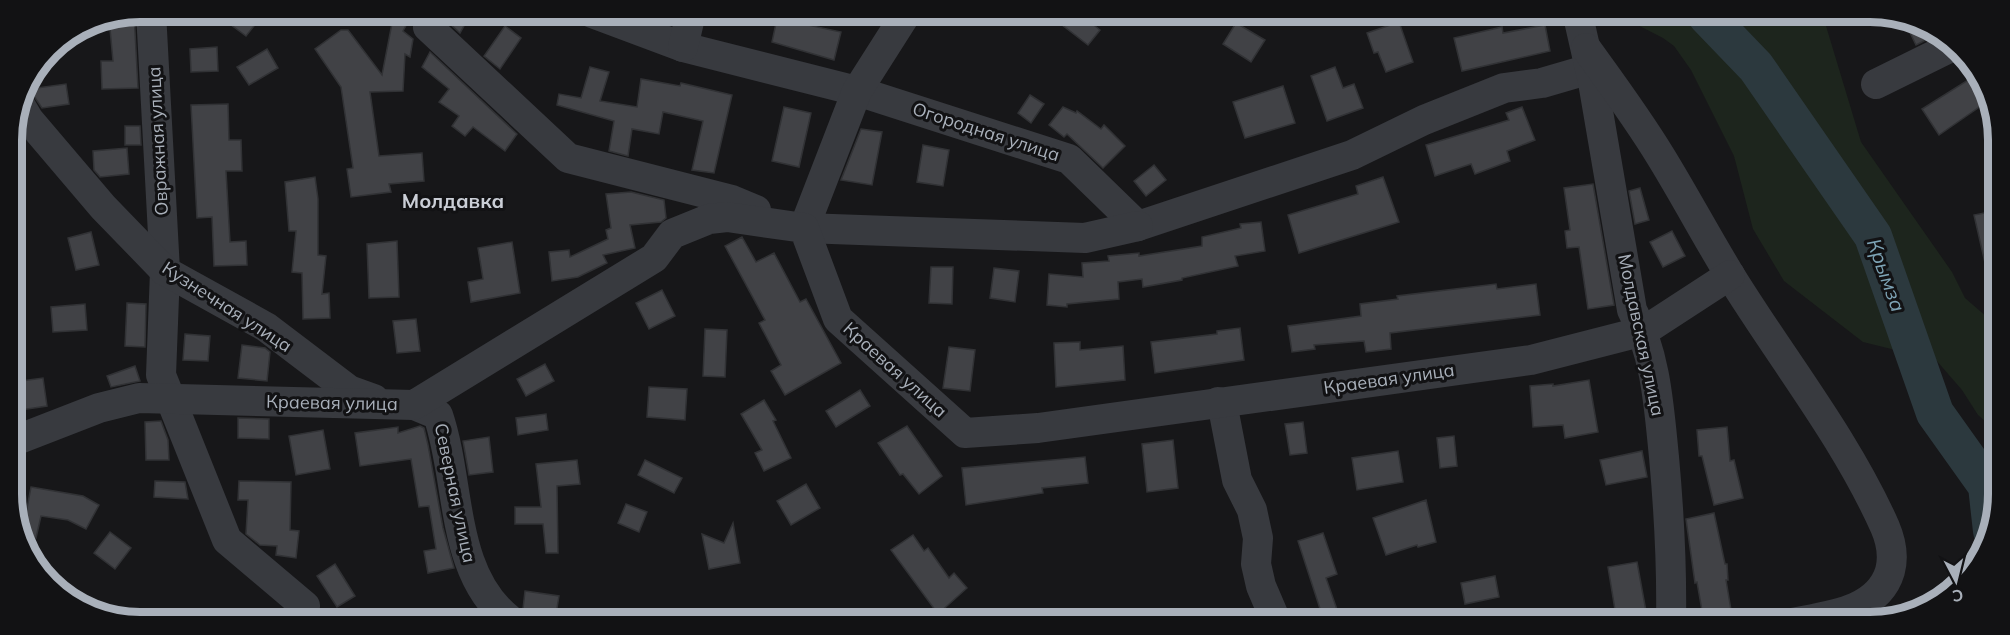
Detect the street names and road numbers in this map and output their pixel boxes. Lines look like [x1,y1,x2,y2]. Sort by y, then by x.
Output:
street label: Овражная улица [142,66,173,216]
street label: Огородная улица [910,97,1063,166]
street label: Молдавская улица [1613,252,1670,418]
street label: Кузнечная улица [158,256,296,357]
street label: Краевая улица [839,317,952,422]
street label: Краевая улица [1322,358,1456,399]
street label: Краевая улица [266,390,398,415]
street label: Северная улица [429,421,481,565]

